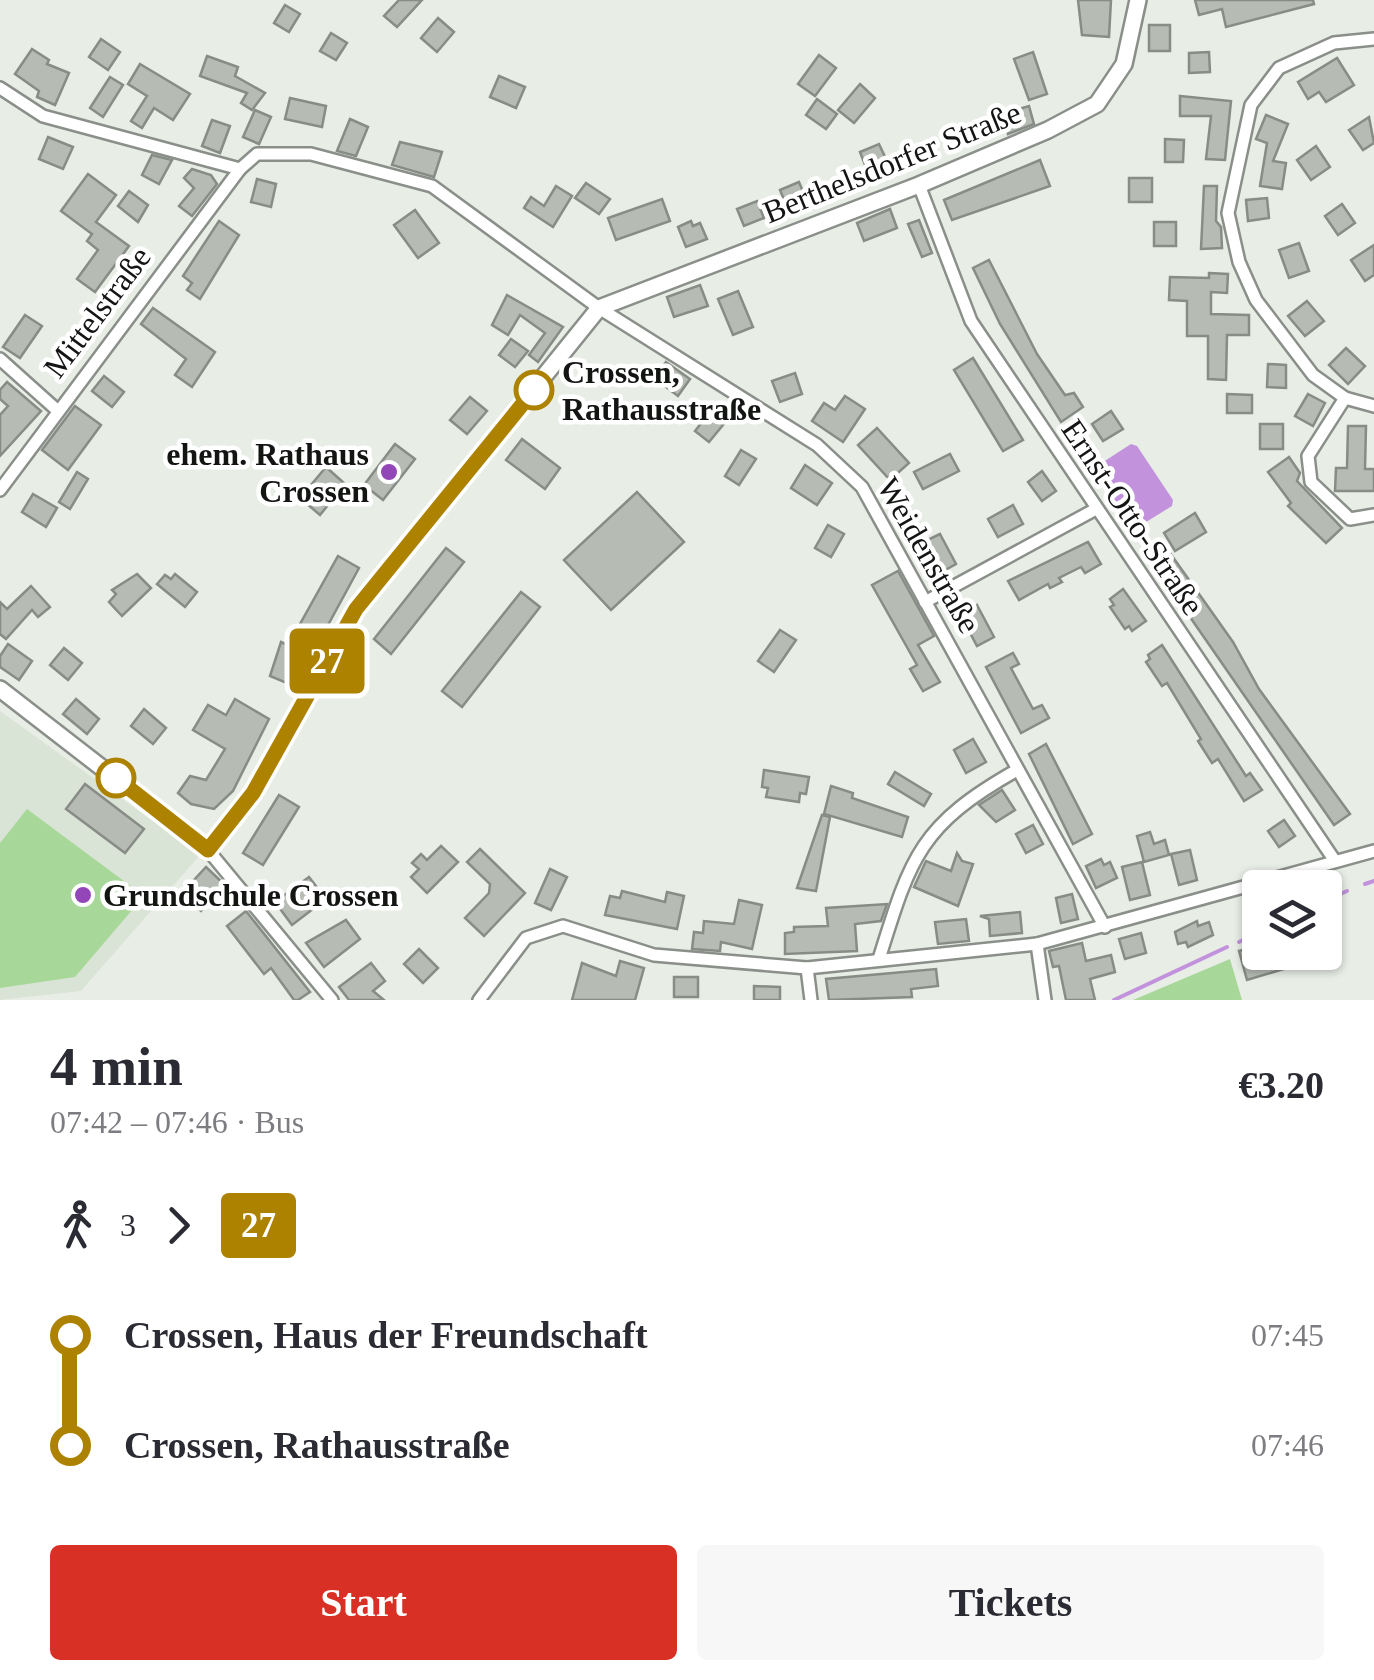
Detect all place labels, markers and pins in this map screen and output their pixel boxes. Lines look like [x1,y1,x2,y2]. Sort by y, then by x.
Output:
place label: Crossen, Rathausstraße [562,354,761,427]
marker: Crossen, Rathausstraße [515,371,553,409]
place label: ehem. Rathaus Crossen [166,436,369,509]
marker: ehem. Rathaus Crossen [378,461,400,483]
unlabelled marker [97,759,135,797]
place label: Grundschule Crossen [103,877,399,913]
marker: Grundschule Crossen [72,884,94,906]

